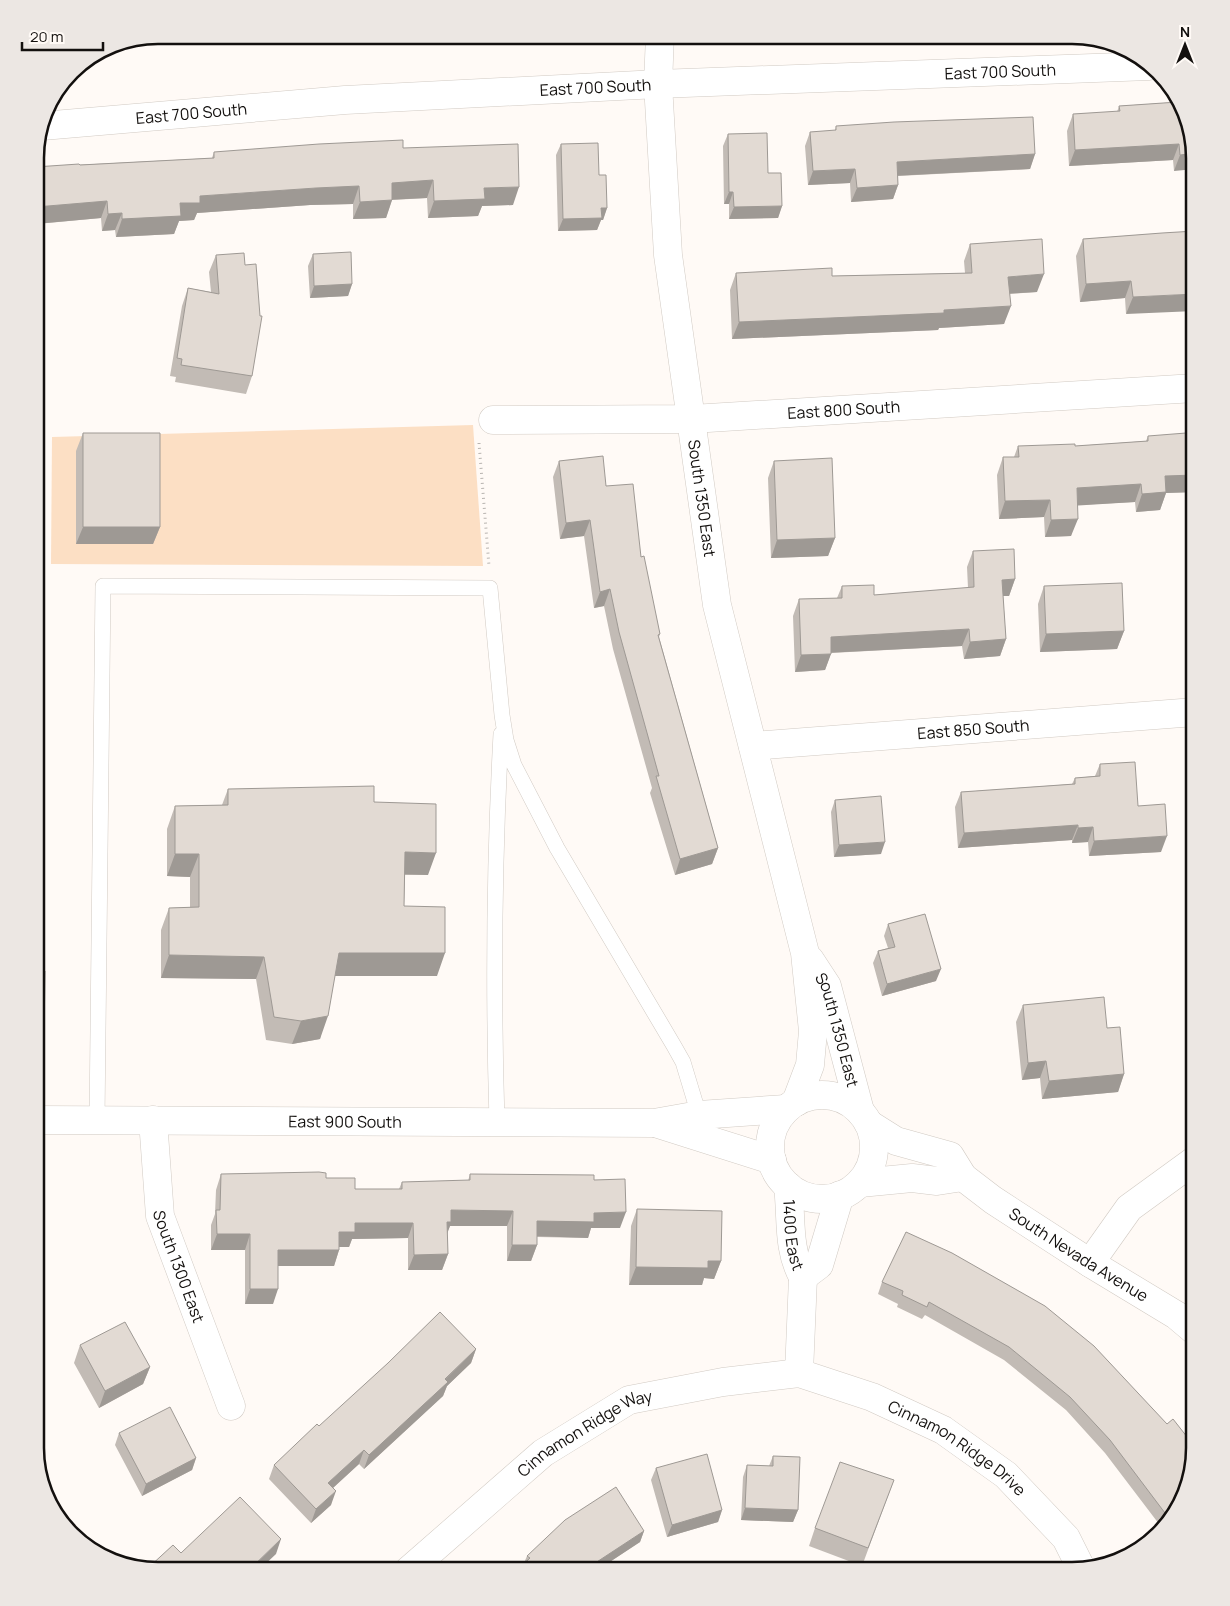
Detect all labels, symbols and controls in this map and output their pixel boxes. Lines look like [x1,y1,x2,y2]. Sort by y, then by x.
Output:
scale bar [22,20,104,52]
north arrow [1160,20,1210,70]
text: N [1180,22,1190,41]
text: 20 m [30,26,63,47]
street label: East 700 South [944,58,1056,84]
street label: East 700 South [539,73,652,101]
street label: East 700 South [135,97,248,129]
street label: East 800 South [787,395,901,424]
street label: South 1350 East [683,438,721,558]
street label: East 850 South [916,714,1030,744]
street label: South 1350 East [810,968,864,1089]
street label: East 900 South [288,1110,402,1133]
street label: 1400 East [778,1199,809,1273]
street label: South Nevada Avenue [1005,1202,1152,1307]
street label: South 1300 East [149,1210,210,1326]
street label: Cinnamon Ridge Way [512,1385,655,1482]
street label: Cinnamon Ridge Drive [884,1395,1031,1500]

